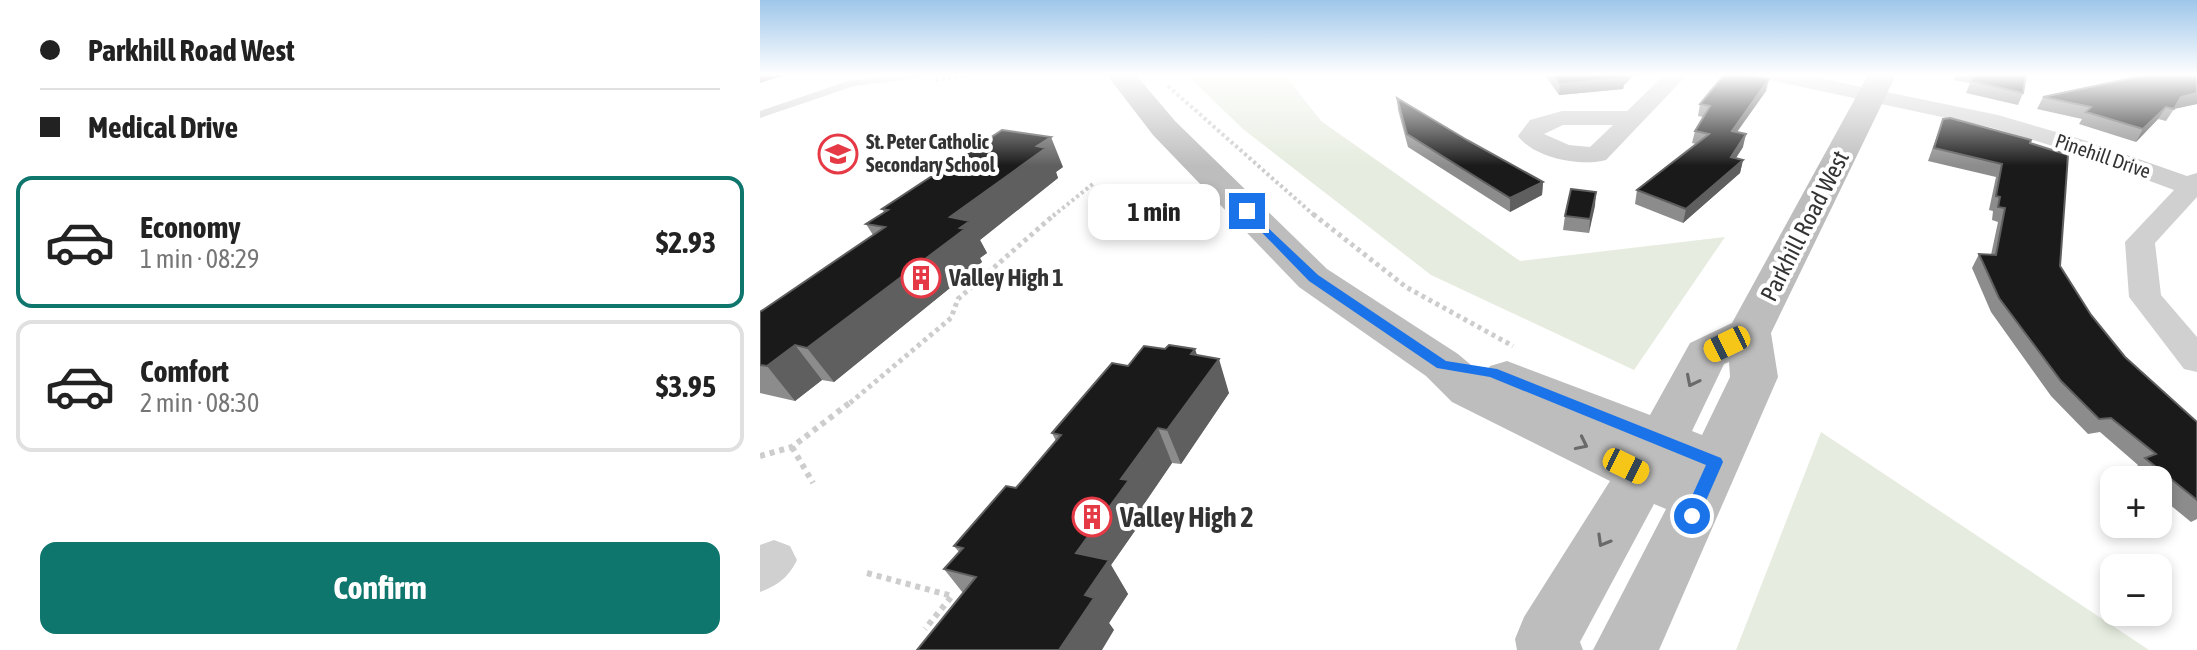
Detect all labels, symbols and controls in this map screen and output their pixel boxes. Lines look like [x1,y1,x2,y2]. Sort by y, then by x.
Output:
text: Parkhill Road West [88,33,295,67]
text: Medical Drive [88,110,238,144]
street label: Pinehill Drive [2052,128,2154,183]
place label: St. Peter Catholic Secondary School [866,130,996,176]
school or university icon: St. Peter Catholic Secondary School [817,133,859,175]
street label: Parkhill Road West [1755,146,1854,306]
callout: 1 min [1087,183,1219,239]
route end [1229,193,1265,229]
text: 1 min [1127,197,1181,227]
icon: car [44,206,116,278]
text: Economy [140,210,241,244]
text: $2.93 [656,225,716,259]
text: 1 min · 08:29 [140,244,259,274]
building icon: Valley High 1 [900,257,942,299]
place label: Valley High 1 [948,264,1064,291]
car [1700,323,1754,365]
icon: car [44,350,116,422]
text: Comfort [140,354,229,388]
text: $3.95 [656,369,716,403]
one-way arrow [1686,372,1702,387]
text: 2 min · 08:30 [140,388,259,418]
one-way arrow [1573,434,1588,450]
car [1599,445,1653,487]
map controls [2100,466,2172,626]
button: + [2100,466,2172,538]
building icon: Valley High 2 [1071,496,1113,538]
route start [1674,498,1710,534]
place label: Valley High 2 [1119,501,1254,533]
one-way arrow [1597,533,1613,547]
button: Confirm [40,542,720,634]
button: − [2100,554,2172,626]

